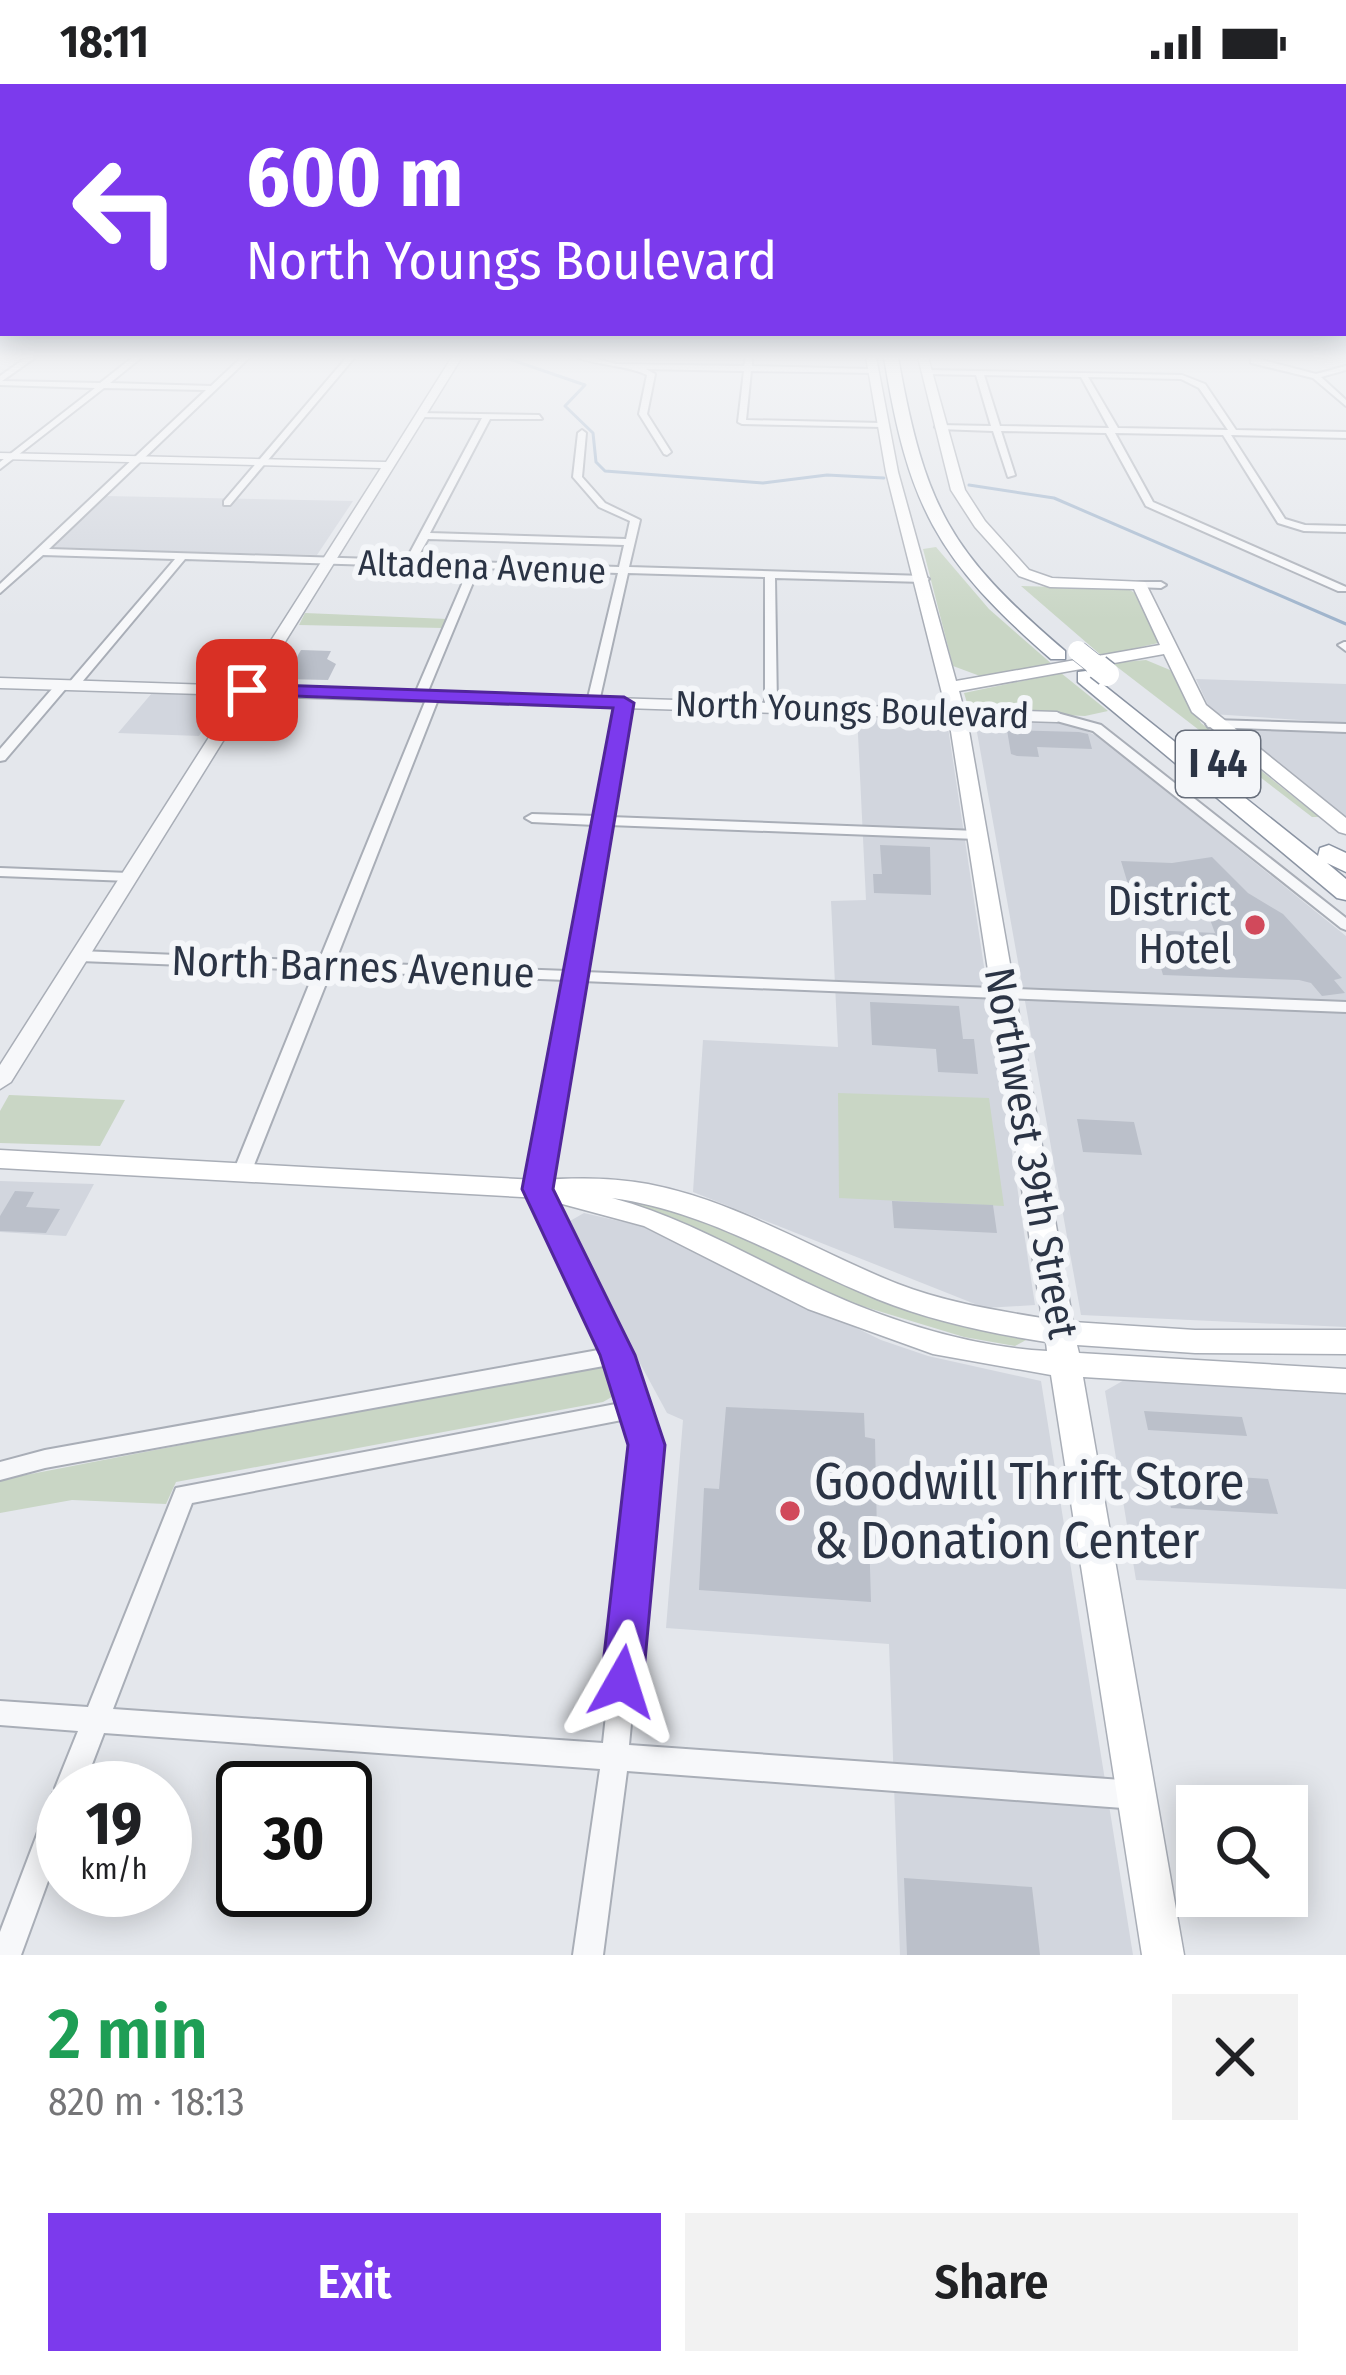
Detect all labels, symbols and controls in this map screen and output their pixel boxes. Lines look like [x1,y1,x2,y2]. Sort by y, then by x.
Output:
text: 18:11 [60,15,149,69]
text: 600 m [246,127,463,228]
icon: left [48,132,204,288]
text: North Youngs Boulevard [246,229,777,293]
street label: Altadena Avenue [357,541,607,593]
pin [196,639,298,741]
icon: arrive [214,657,280,723]
street label: North Youngs Boulevard [674,682,1030,738]
road number: I 44 [1176,731,1260,797]
place label: District Hotel [1107,876,1231,974]
marker: District Hotel [1242,912,1268,938]
street label: North Barnes Avenue [171,936,535,998]
street label: Northwest 39th Street [974,964,1088,1343]
place label: Goodwill Thrift Store & Donation Center [814,1451,1244,1572]
marker: Goodwill Thrift Store & Donation Center [777,1498,803,1524]
position arrow [559,1619,685,1745]
speed limit sign: 30 [216,1761,372,1917]
map controls [1176,1785,1308,1917]
button: search [1176,1785,1308,1917]
text: 19 [86,1788,142,1860]
text: km/h [81,1851,147,1887]
text: 2 min [48,1991,208,2077]
button: close [1172,1994,1298,2120]
text: 820 m · 18:13 [48,2079,245,2125]
button: Exit [48,2213,661,2351]
button: Share [685,2213,1298,2351]

